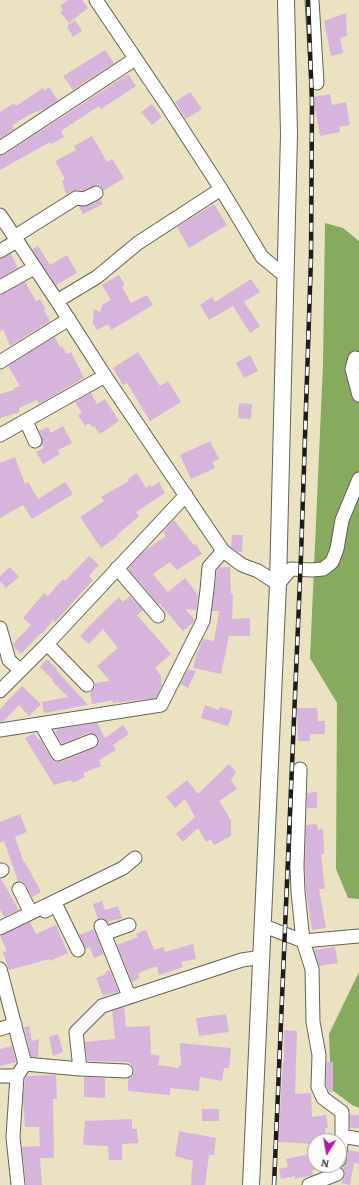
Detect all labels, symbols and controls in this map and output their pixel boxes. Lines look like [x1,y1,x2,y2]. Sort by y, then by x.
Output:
north arrow [307,1133,347,1173]
text: N [320,1155,330,1172]

